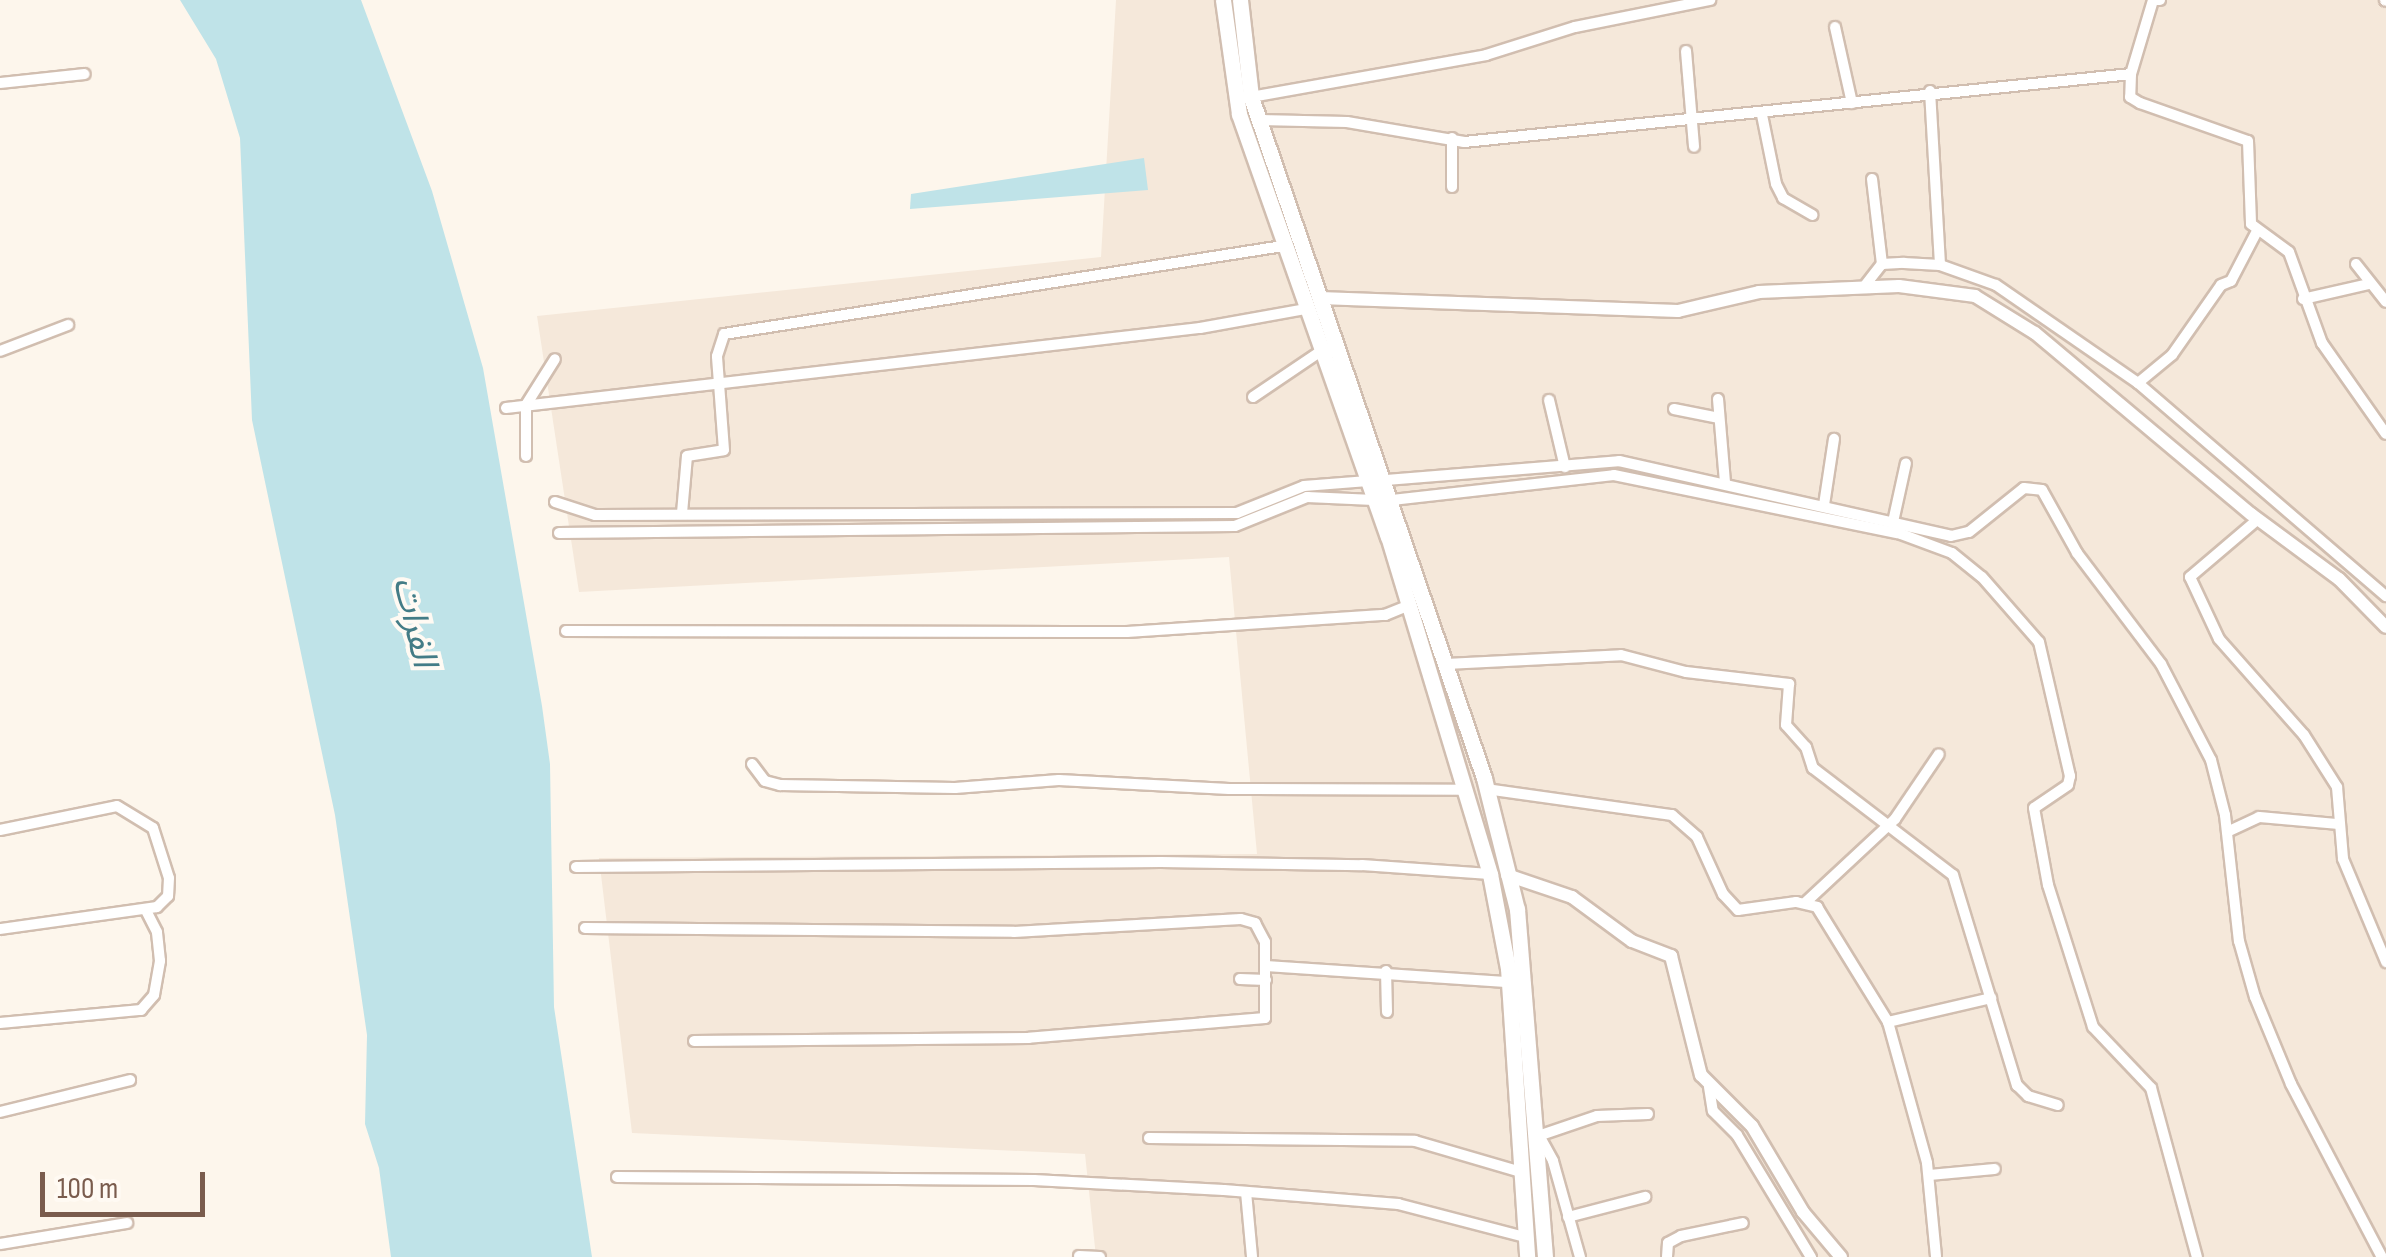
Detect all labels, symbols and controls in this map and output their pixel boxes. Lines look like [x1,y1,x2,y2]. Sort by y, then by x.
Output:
water label: الفرات [383,573,445,671]
scale bar [45,1152,210,1214]
text: 100 m [57,1171,118,1207]

